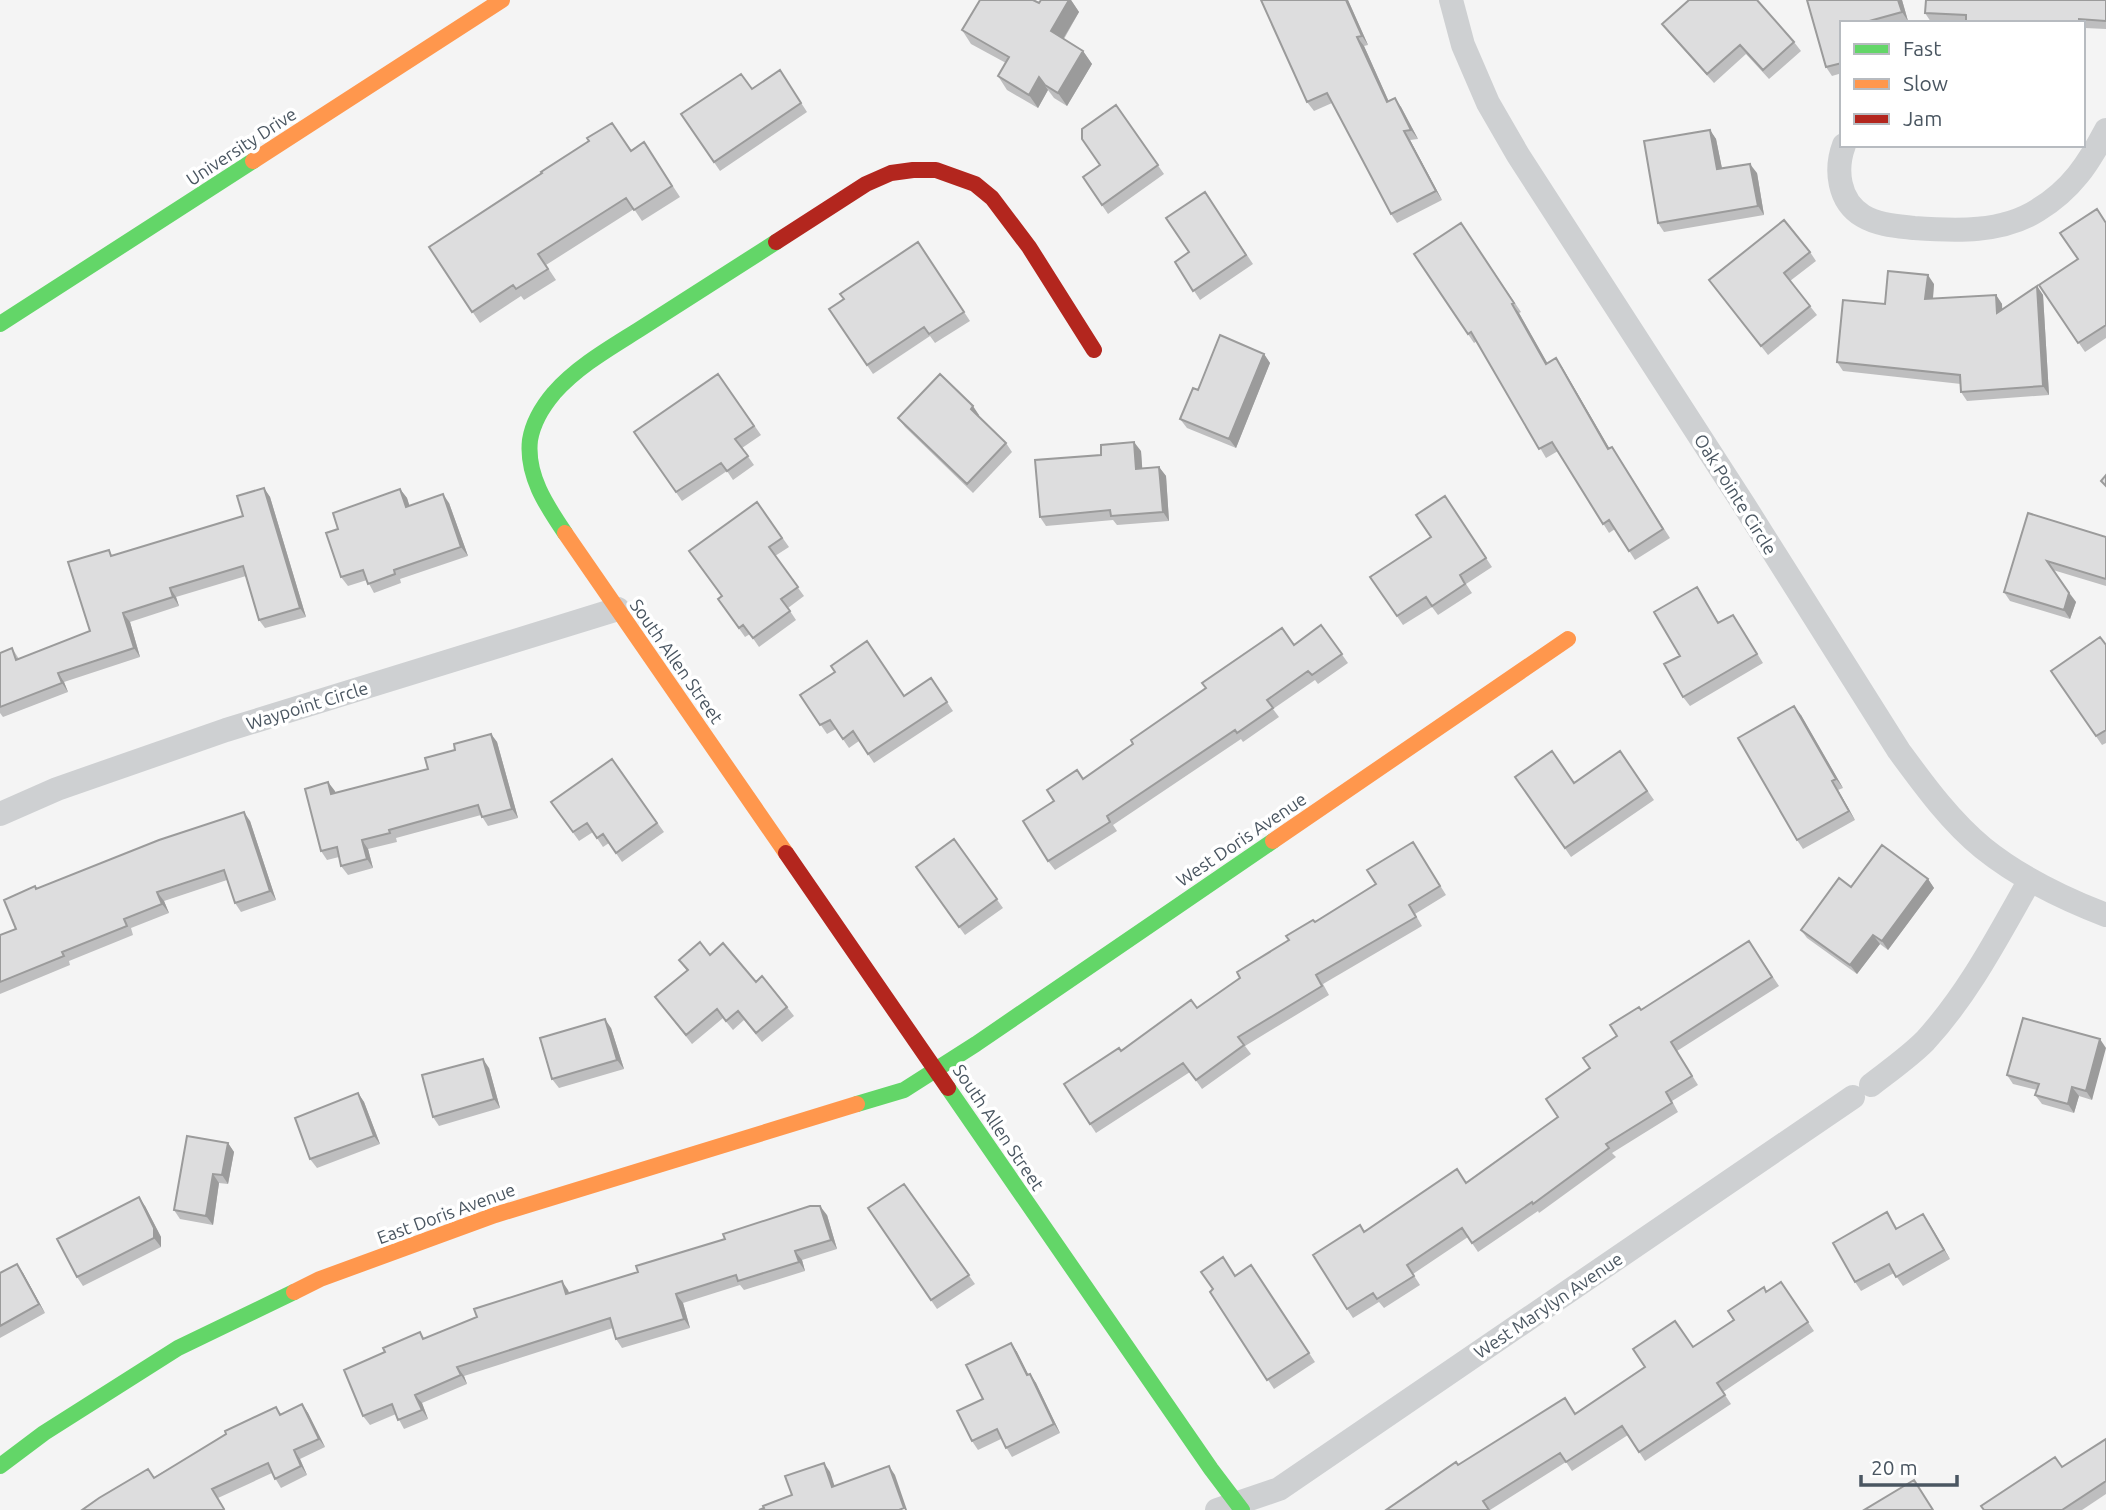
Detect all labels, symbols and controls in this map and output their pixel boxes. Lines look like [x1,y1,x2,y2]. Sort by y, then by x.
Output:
legend [1840,21,2085,147]
text: Fast [1903,36,1941,60]
text: Slow [1903,71,1948,95]
street label: University Drive [182,103,300,189]
text: Jam [1903,106,1942,130]
street label: Oak Pointe Circle [1691,430,1781,558]
street label: South Allen Street [627,595,727,727]
street label: Waypoint Circle [244,677,370,733]
street label: West Doris Avenue [1172,788,1310,890]
street label: South Allen Street [949,1060,1049,1194]
street label: East Doris Avenue [374,1179,518,1247]
street label: West Marylyn Avenue [1470,1248,1626,1362]
scale bar [1861,1444,1957,1488]
text: 20 m [1871,1455,1918,1479]

